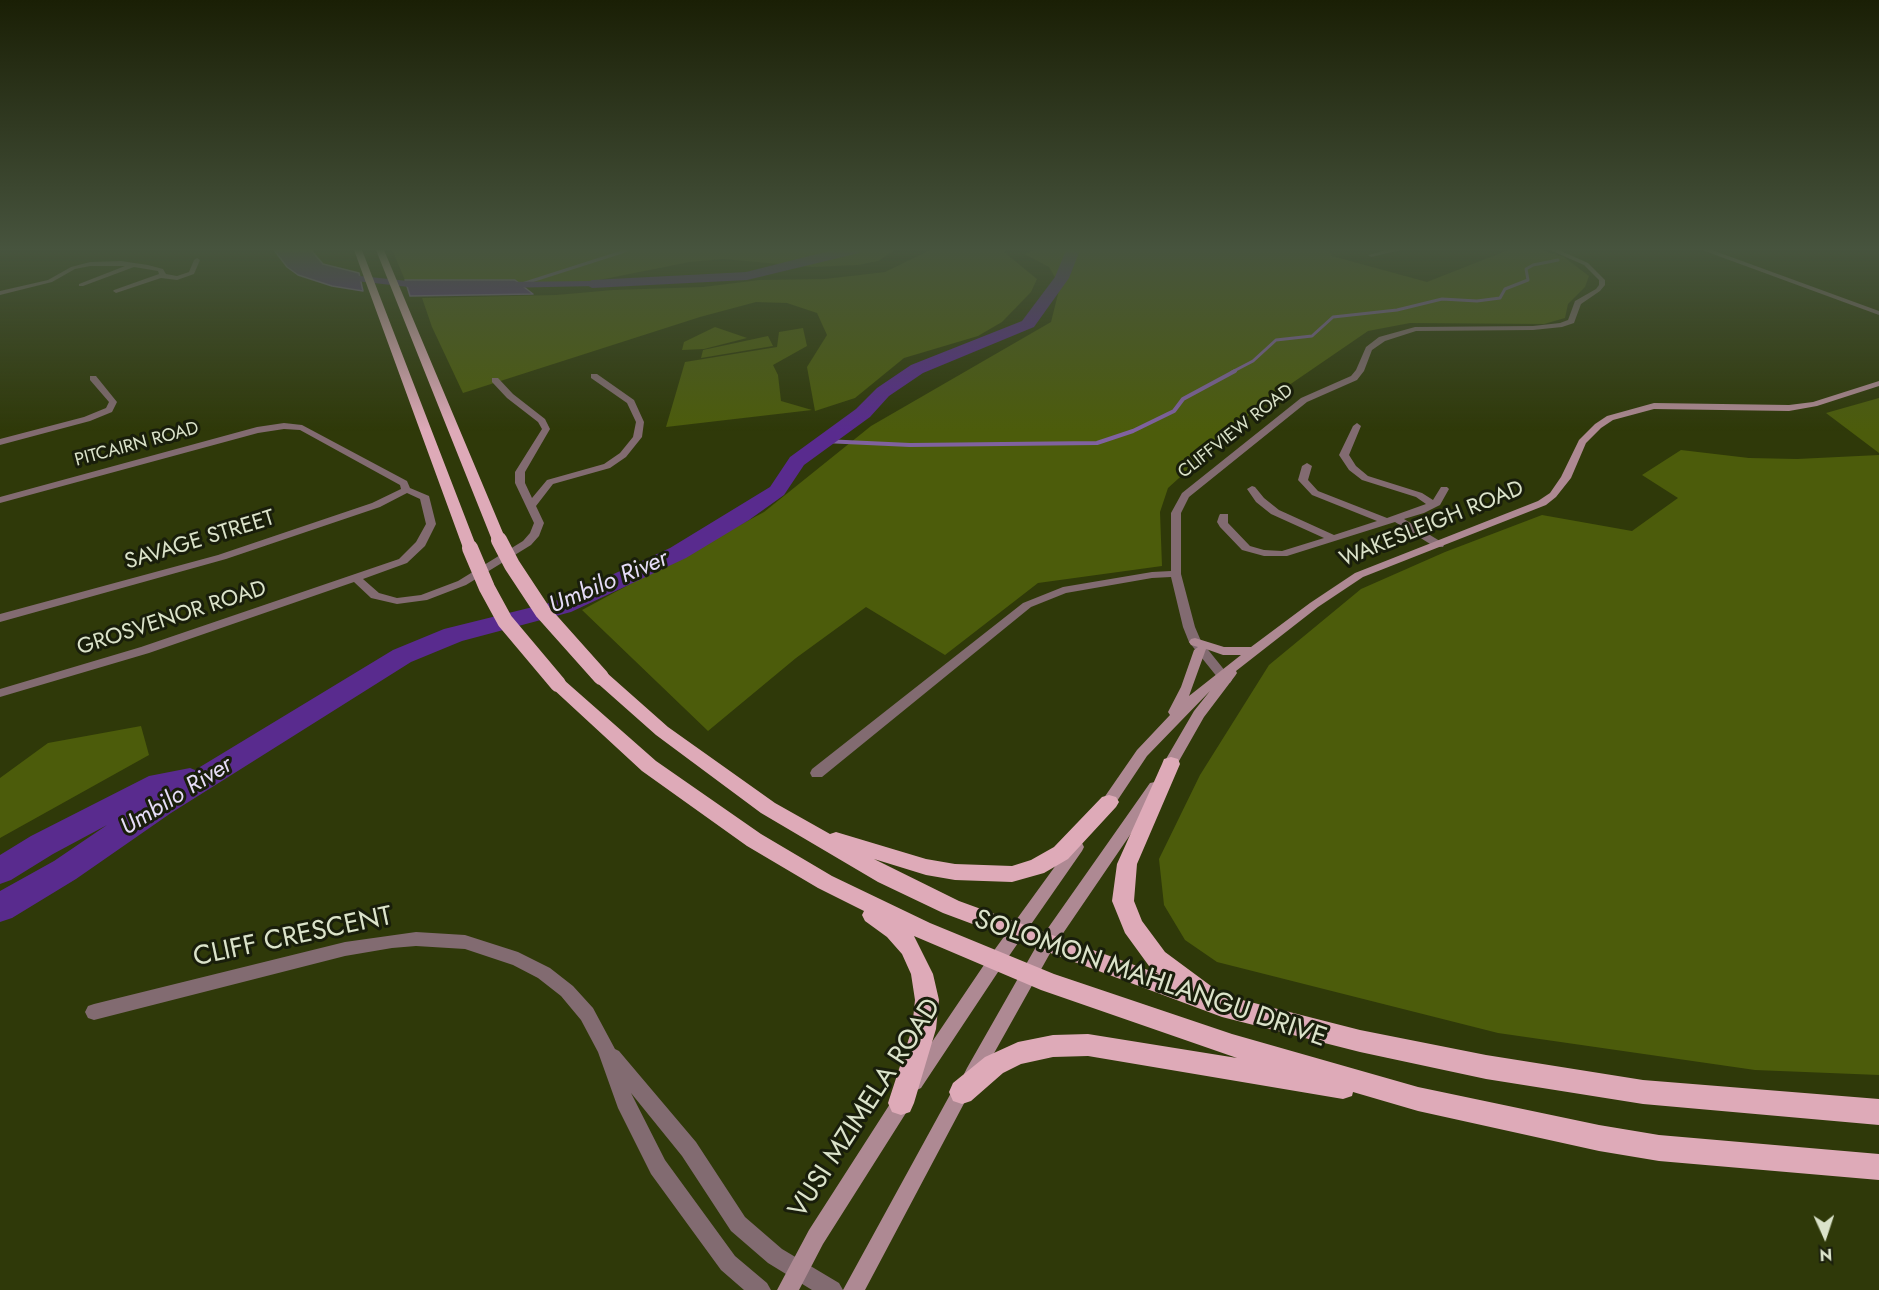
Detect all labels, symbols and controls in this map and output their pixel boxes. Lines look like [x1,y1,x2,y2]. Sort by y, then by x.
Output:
street label: CLIFFVIEW ROAD [1174,380,1298,484]
street label: PITCAIRN ROAD [73,418,201,472]
street label: WAKESLEIGH ROAD [1336,476,1528,574]
street label: SAVAGE STREET [122,506,278,576]
water label: Umbilo River [545,545,673,621]
street label: GROSVENOR ROAD [74,576,270,662]
water label: Umbilo River [116,751,238,843]
street label: CLIFF CRESCENT [191,901,395,975]
street label: SOLOMON MAHLANGU DRIVE [970,904,1330,1056]
street label: VUSI MZIMELA ROAD [783,993,949,1225]
north arrow [1795,1206,1855,1266]
text: N [1819,1243,1833,1266]

